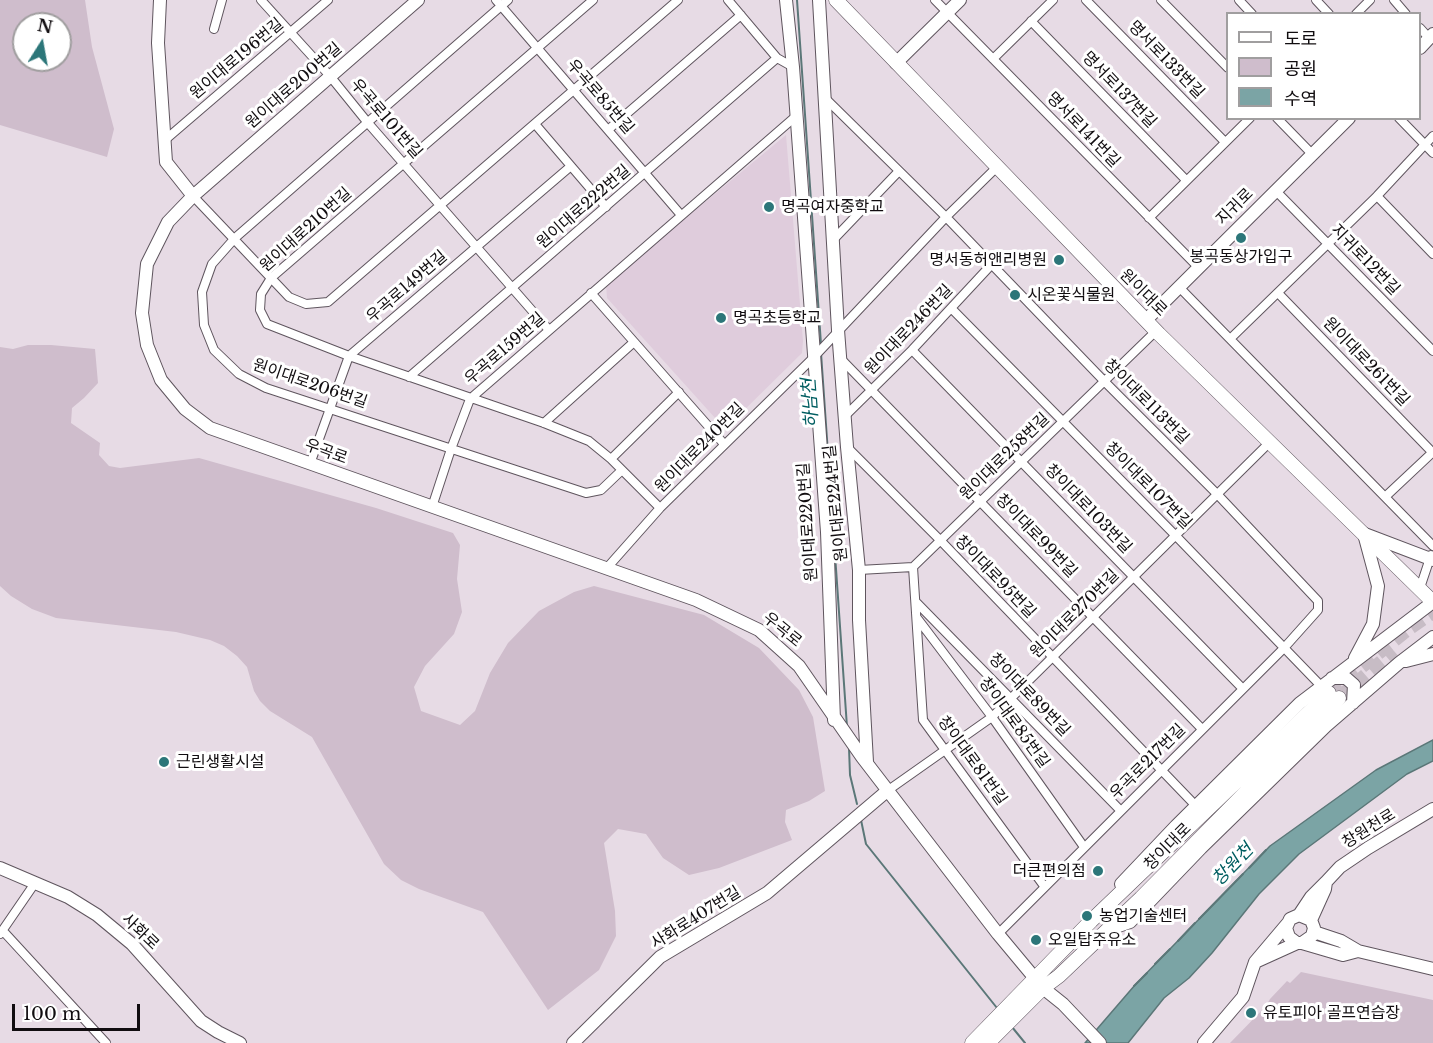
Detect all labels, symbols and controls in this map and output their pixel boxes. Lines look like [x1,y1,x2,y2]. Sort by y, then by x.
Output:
north arrow [12,12,72,72]
legend [1226,12,1421,120]
street label: 원이대로196번길 [186,14,288,104]
text: N [36,15,54,38]
street label: 명서로133번길 [1124,17,1208,103]
text: 도로 [1284,28,1317,50]
street label: 원이대로200번길 [242,39,346,133]
street label: 명서로137번길 [1078,48,1160,132]
street label: 우곡로85번길 [562,56,638,138]
text: 공원 [1284,58,1317,80]
street label: 우곡로101번길 [346,75,426,163]
street label: 명서로141번길 [1042,88,1124,172]
text: 수역 [1284,88,1317,110]
street label: 원이대로222번길 [533,161,635,253]
street label: 원이대로210번길 [256,184,356,276]
street label: 지귀로 [1213,185,1257,229]
place label: 명곡여자중학교 [781,197,884,217]
marker: 명곡여자중학교 [762,200,776,214]
street label: 지귀로12번길 [1327,221,1403,299]
marker: 봉곡동상가입구 [1234,231,1248,245]
street label: 우곡로149번길 [363,247,451,327]
place label: 봉곡동상가입구 [1189,247,1293,267]
place label: 명서동허앤리병원 [929,250,1047,270]
marker: 명서동허앤리병원 [1052,253,1066,267]
street label: 원이대로 [1115,265,1171,321]
street label: 원이대로246번길 [861,281,957,379]
place label: 시온꽃식물원 [1027,285,1115,305]
marker: 시온꽃식물원 [1008,288,1022,302]
place label: 명곡초등학교 [733,308,821,328]
street label: 우곡로159번길 [461,309,549,389]
marker: 명곡초등학교 [714,311,728,325]
street label: 원이대로261번길 [1319,314,1413,410]
street label: 원이대로206번길 [250,355,370,413]
street label: 창이대로113번길 [1099,355,1193,449]
water label: 하남천 [798,377,824,429]
street label: 원이대로240번길 [651,399,749,497]
street label: 원이대로258번길 [956,409,1054,505]
street label: 우곡로 [302,435,350,469]
street label: 창이대로107번길 [1101,439,1195,533]
street label: 원이대로224번길 [820,444,852,562]
street label: 창이대로103번길 [1041,460,1135,558]
street label: 원이대로220번길 [794,462,822,582]
street label: 창이대로99번길 [991,490,1081,582]
street label: 창이대로95번길 [951,532,1039,622]
street label: 원이대로270번길 [1027,566,1123,662]
street label: 우곡로 [759,609,805,651]
street label: 창이대로89번길 [984,649,1074,741]
street label: 창이대로85번길 [975,674,1053,772]
street label: 창이대로81번길 [933,713,1011,809]
street label: 우곡로217번길 [1106,720,1190,804]
place label: 근린생활시설 [176,752,264,772]
marker: 근린생활시설 [157,755,171,769]
street label: 창원천로 [1339,805,1399,853]
street label: 창이대로 [1140,819,1196,875]
water label: 창원천 [1208,840,1258,890]
place label: 더큰편의점 [1012,861,1086,881]
marker: 더큰편의점 [1091,864,1105,878]
street label: 사화로407번길 [647,883,745,953]
place label: 농업기술센터 [1099,906,1187,926]
marker: 농업기술센터 [1080,909,1094,923]
street label: 사화로 [117,910,163,954]
place label: 오일탑주유소 [1048,930,1136,950]
marker: 오일탑주유소 [1029,933,1043,947]
scale bar [15,992,142,1030]
text: 100 m [23,1003,81,1025]
place label: 유토피아 골프연습장 [1263,1003,1400,1023]
marker: 유토피아 골프연습장 [1244,1006,1258,1020]

